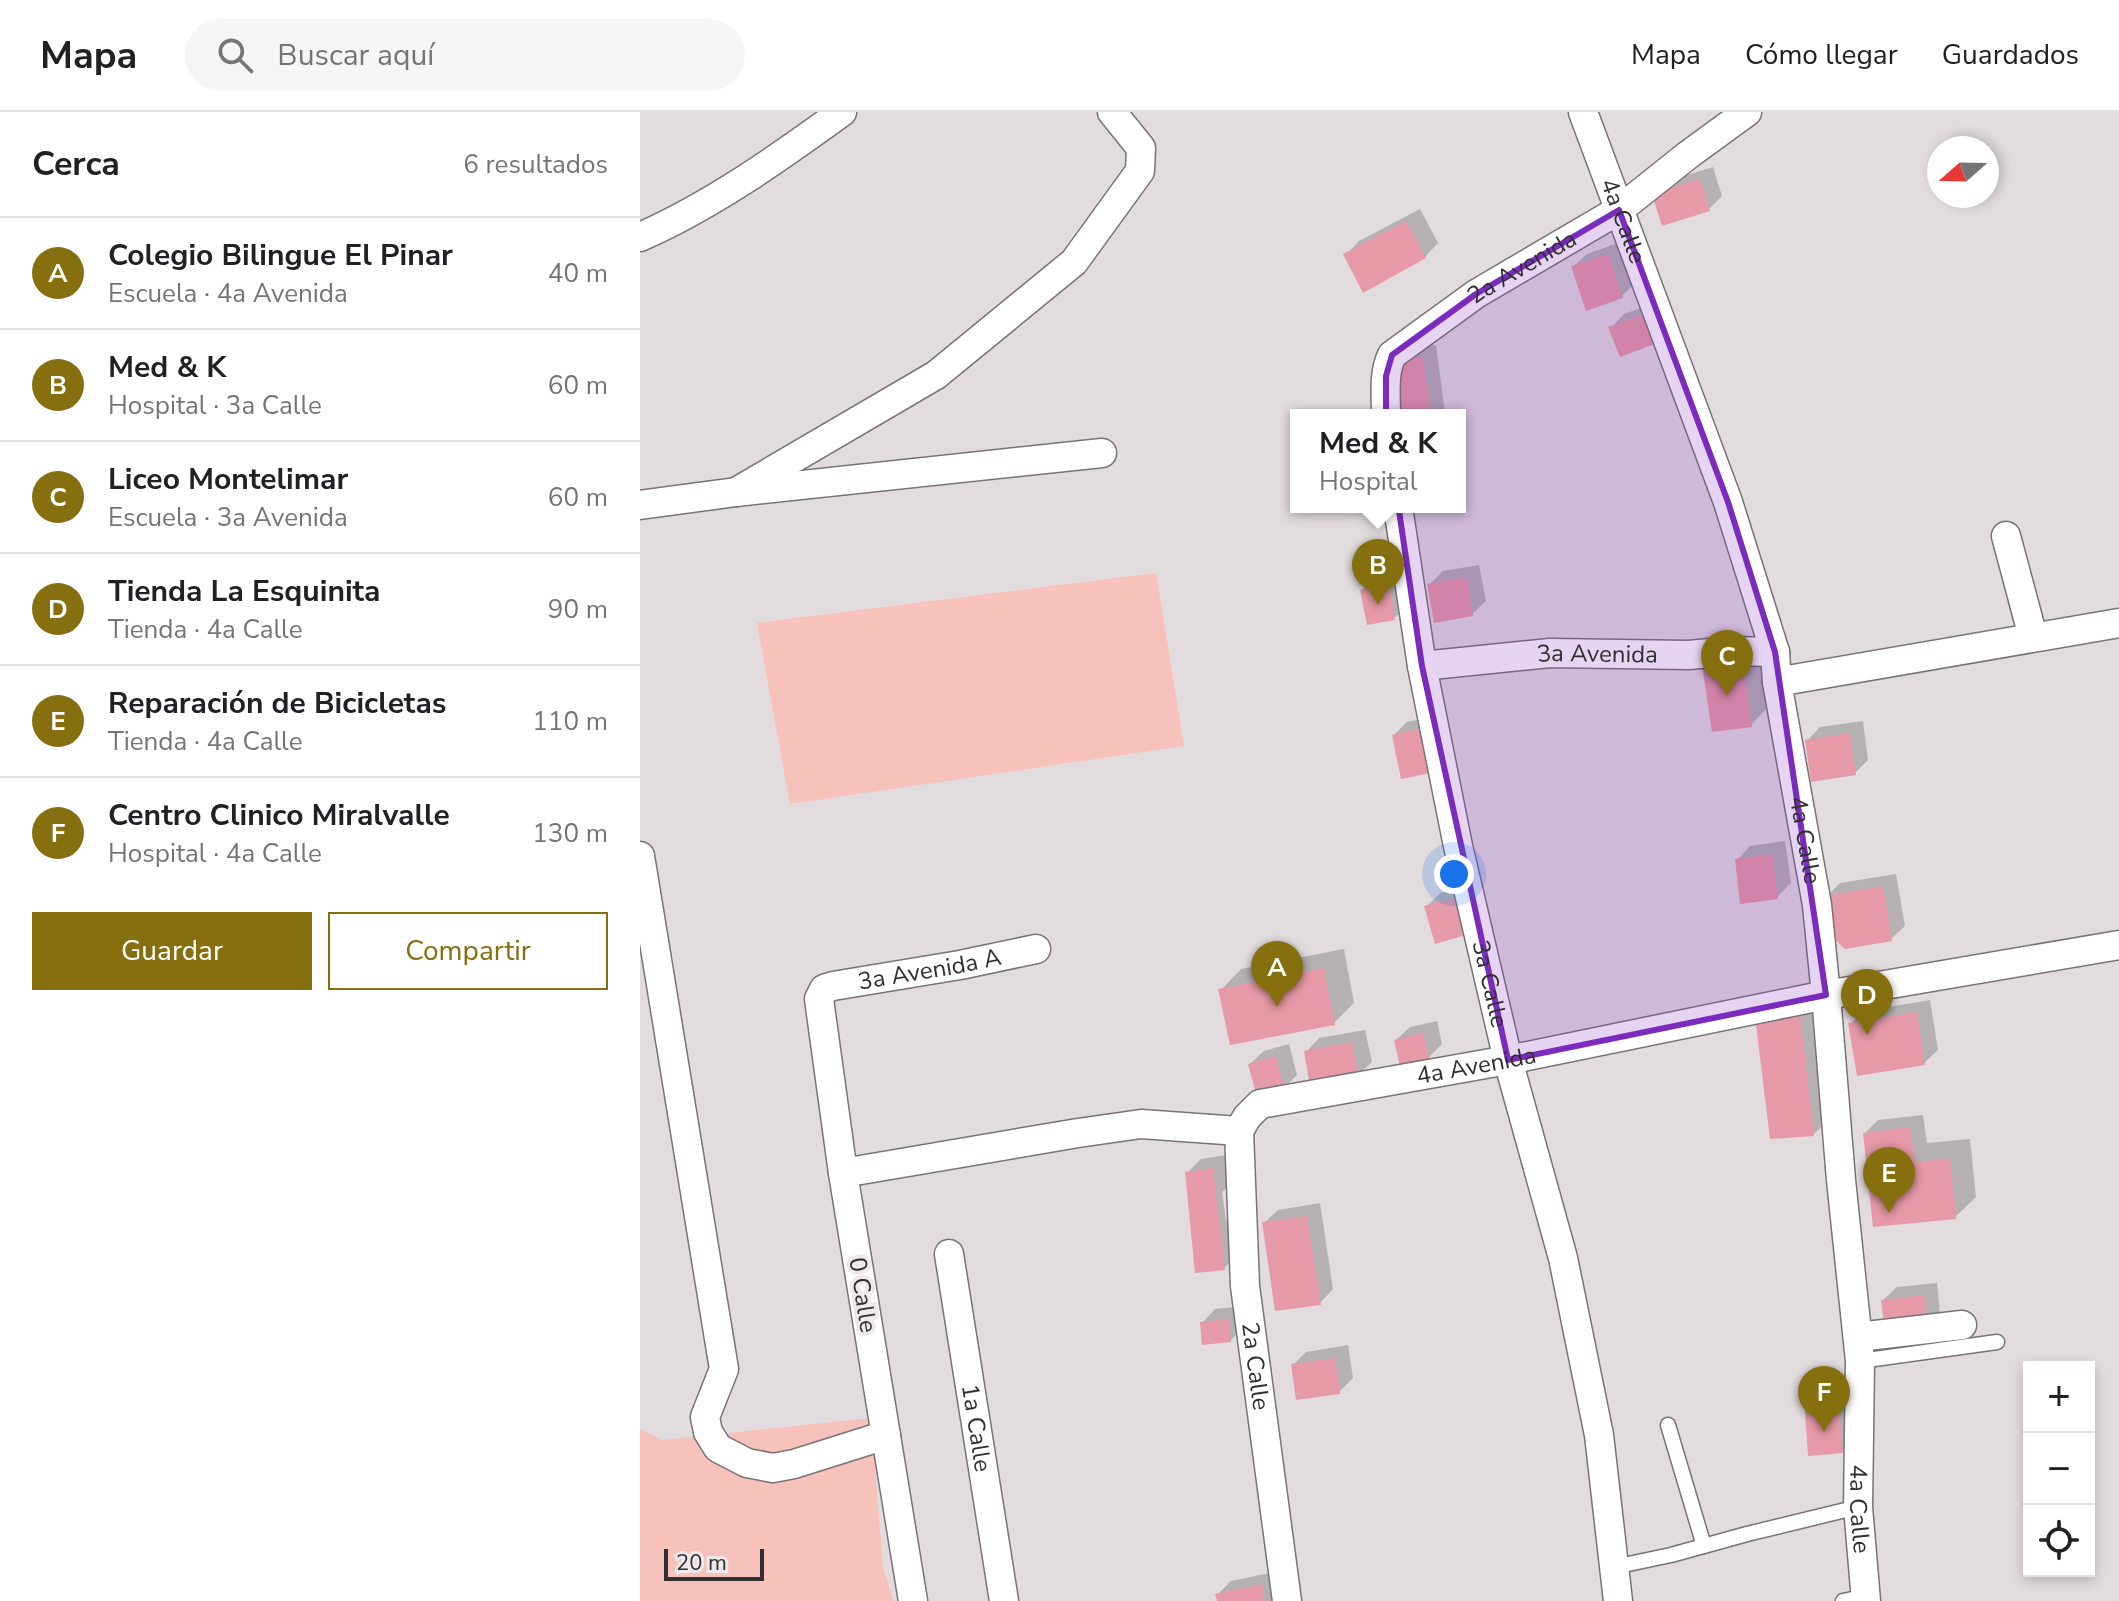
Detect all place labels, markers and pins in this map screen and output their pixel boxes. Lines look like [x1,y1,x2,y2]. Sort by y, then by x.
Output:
pin: B [1352,539,1404,605]
pin: C [1701,630,1753,696]
pin: A [1251,941,1303,1007]
pin: D [1841,969,1893,1035]
pin: E [1863,1147,1915,1213]
pin: F [1798,1366,1850,1432]

